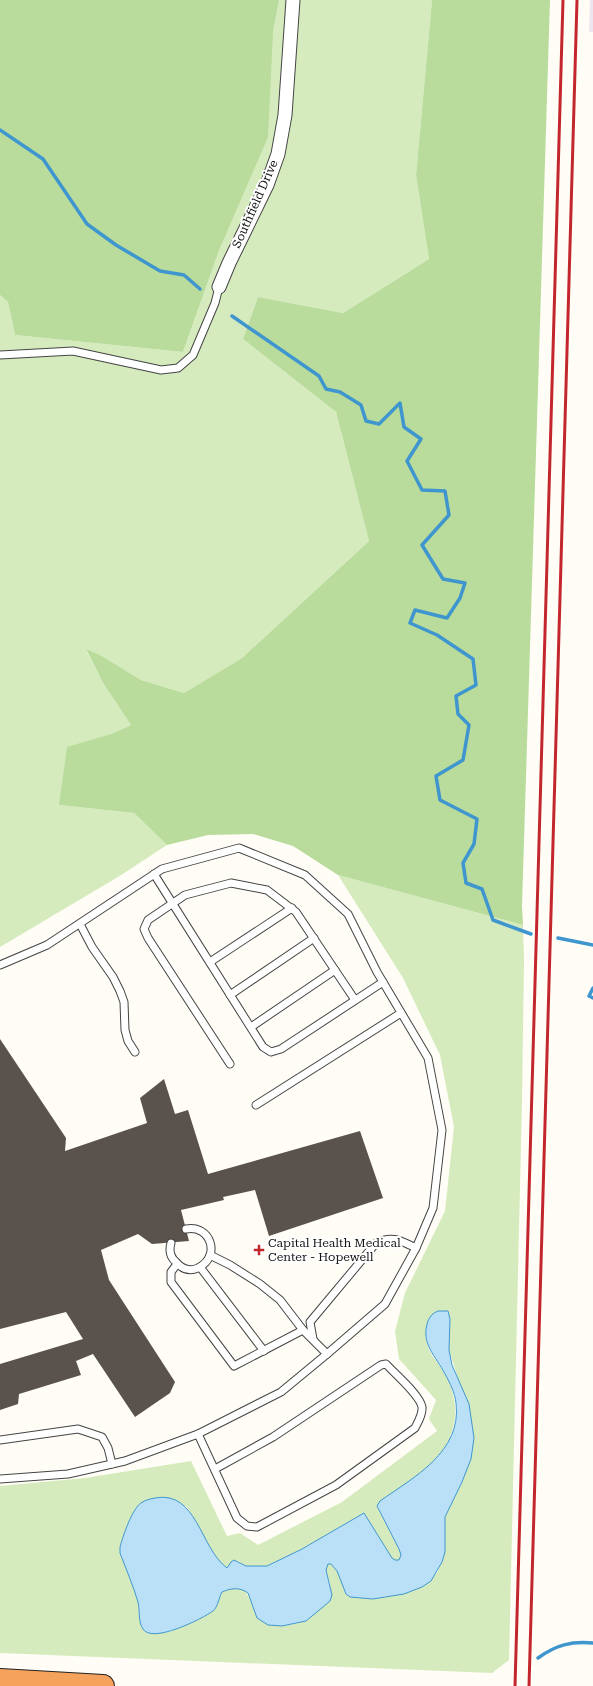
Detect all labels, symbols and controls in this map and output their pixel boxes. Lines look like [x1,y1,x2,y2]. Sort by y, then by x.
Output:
street label: Southfield Drive [229,157,281,250]
place label: Capital Health Medical Center - Hopewell [268,1236,401,1264]
marker: Capital Health Medical Center - Hopewell [253,1244,265,1256]

